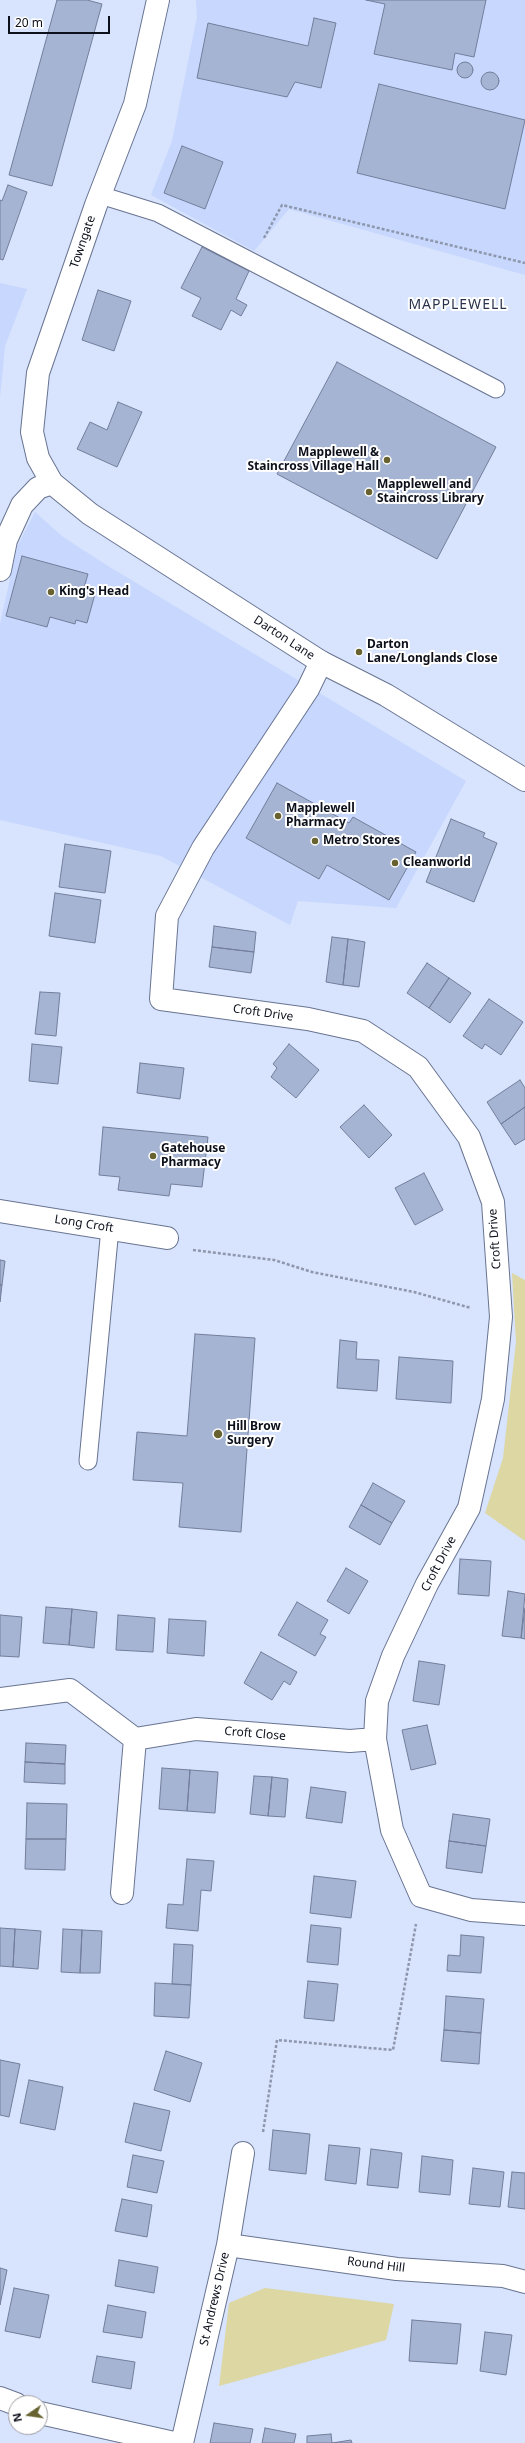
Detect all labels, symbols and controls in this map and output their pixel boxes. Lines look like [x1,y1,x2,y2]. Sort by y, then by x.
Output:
scale bar [10,8,112,34]
text: 20 m [15,14,43,31]
street label: Towngate [67,214,99,270]
district label: MAPPLEWELL [408,297,508,313]
place label: Mapplewell & Staincross Village Hall [248,446,379,474]
marker: Mapplewell & Staincross Village Hall [382,455,392,465]
place label: Mapplewell and Staincross Library [377,478,484,506]
marker: Mapplewell and Staincross Library [364,487,374,497]
place label: King's Head [59,585,129,599]
marker: King's Head [46,587,56,597]
street label: Darton Lane [251,613,317,663]
place label: Darton Lane/Longlands Close [367,638,498,666]
marker: Darton Lane/Longlands Close [354,647,364,657]
place label: Mapplewell Pharmacy [286,802,355,830]
marker: Mapplewell Pharmacy [273,811,283,821]
place label: Metro Stores [323,834,400,848]
marker: Metro Stores [310,836,320,846]
place label: Cleanworld [403,856,471,870]
marker: Cleanworld [390,858,400,868]
street label: Croft Drive [232,1002,294,1024]
place label: Gatehouse Pharmacy [161,1142,226,1170]
marker: Gatehouse Pharmacy [148,1151,158,1161]
street label: Croft Drive [486,1208,504,1270]
street label: Long Croft [53,1212,115,1236]
place label: Hill Brow Surgery [227,1420,281,1448]
marker: Hill Brow Surgery [212,1428,224,1440]
street label: Croft Drive [418,1534,460,1594]
street label: Croft Close [224,1724,286,1744]
street label: St Andrews Drive [197,2251,233,2347]
street label: Round Hill [346,2254,406,2276]
north arrow [8,2395,48,2435]
text: N [8,2412,25,2424]

